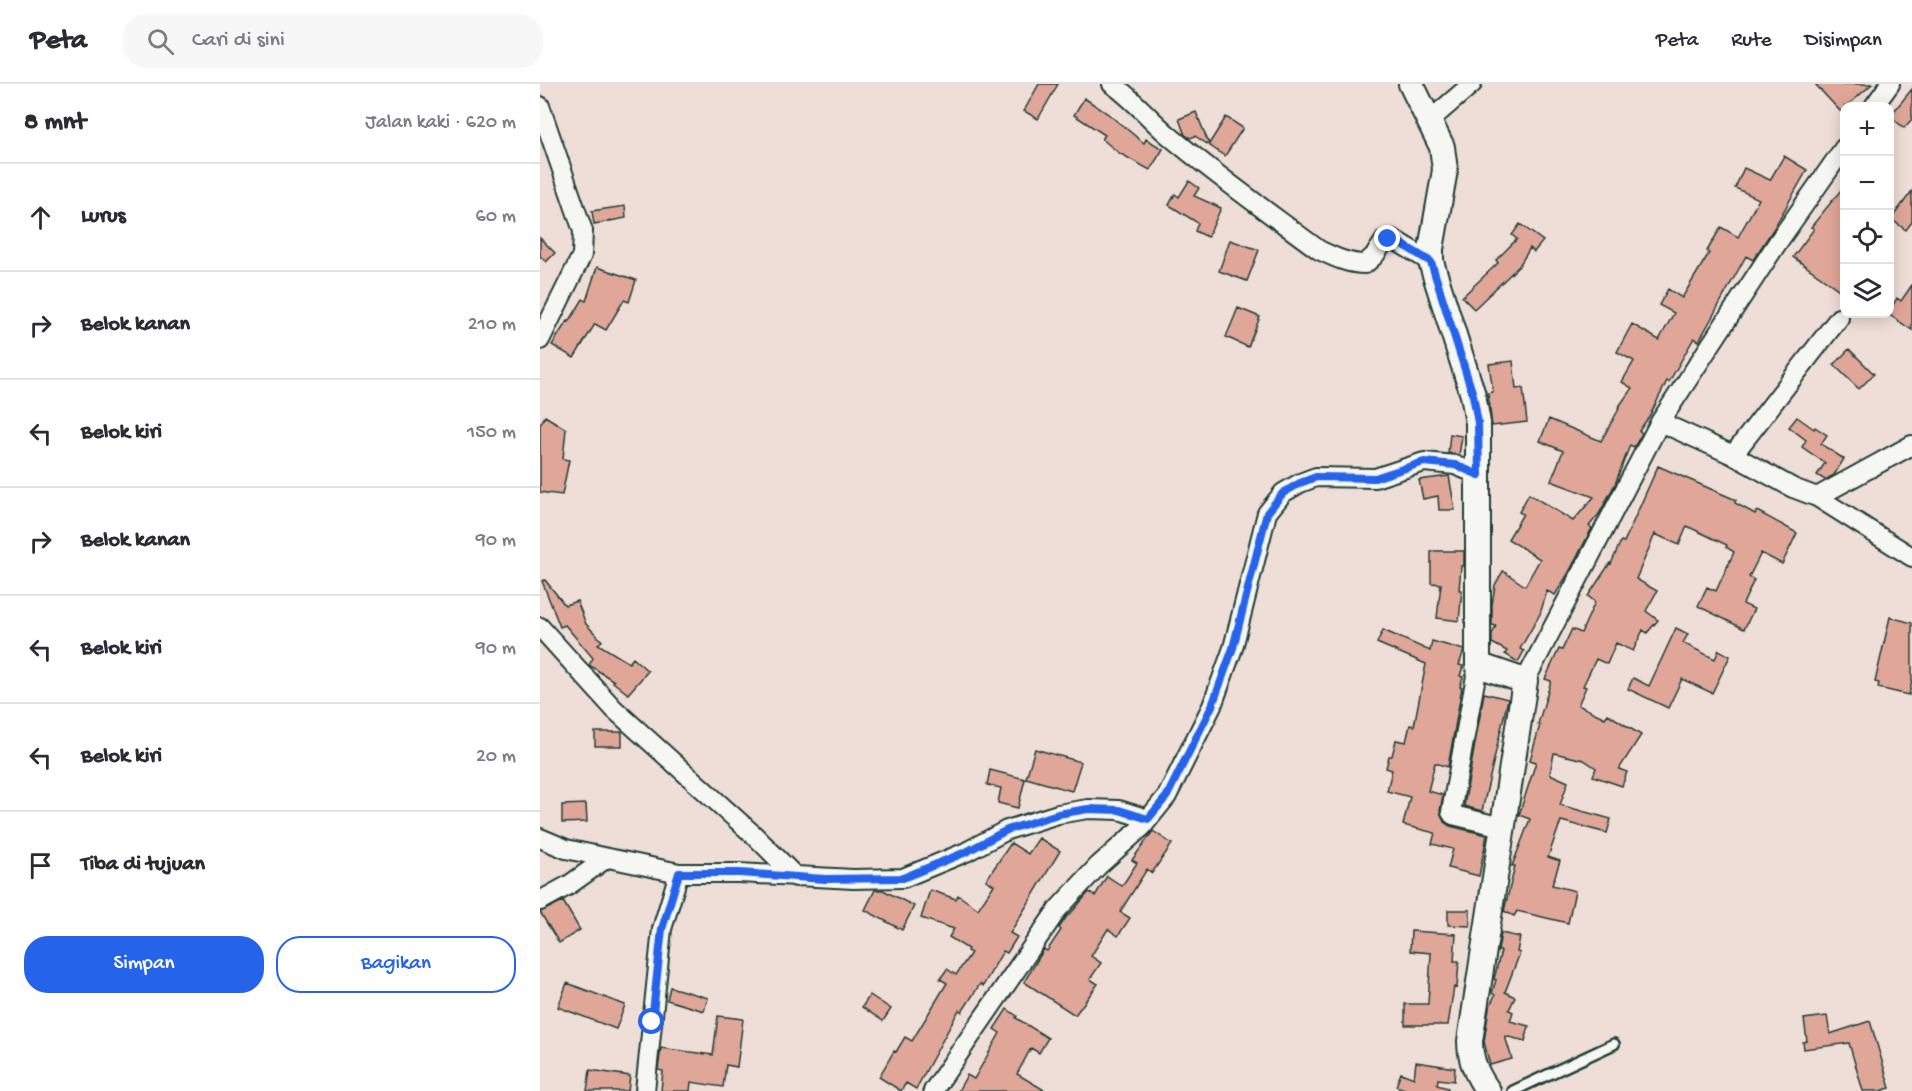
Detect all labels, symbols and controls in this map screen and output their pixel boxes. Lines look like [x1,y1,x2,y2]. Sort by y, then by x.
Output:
search box [123,14,543,68]
text: Peta [30,25,87,58]
icon: search [144,25,177,58]
text: Cari di sini [192,28,285,54]
text: Peta [1656,29,1698,54]
text: Rute [1731,29,1772,54]
text: Disimpan [1805,29,1882,54]
map controls [1840,102,1894,318]
button: + [1840,102,1894,156]
text: 8 mnt [24,108,86,139]
text: Jalan kaki · 620 m [365,112,516,135]
button: − [1840,156,1894,210]
icon: ahead [24,201,57,234]
text: Lurus [81,204,126,230]
text: 60 m [476,206,516,229]
button: locate [1840,210,1894,264]
route end [1374,225,1400,251]
button: layers [1840,264,1894,318]
icon: right [24,309,57,342]
text: Belok kanan [81,312,190,338]
text: 210 m [468,314,516,337]
icon: left [24,417,57,450]
text: Belok kiri [81,420,162,446]
text: 150 m [467,422,516,445]
icon: right [24,525,57,558]
text: Belok kanan [81,528,190,554]
text: 90 m [476,530,516,553]
icon: left [24,633,57,666]
text: Belok kiri [81,636,162,662]
text: 90 m [476,638,516,661]
icon: left [24,741,57,774]
text: Belok kiri [81,744,162,770]
text: 20 m [476,746,516,769]
icon: arrive [24,849,57,882]
text: Tiba di tujuan [81,852,205,878]
button: Simpan [24,936,264,993]
button: Bagikan [276,936,516,993]
route start [638,1008,664,1034]

